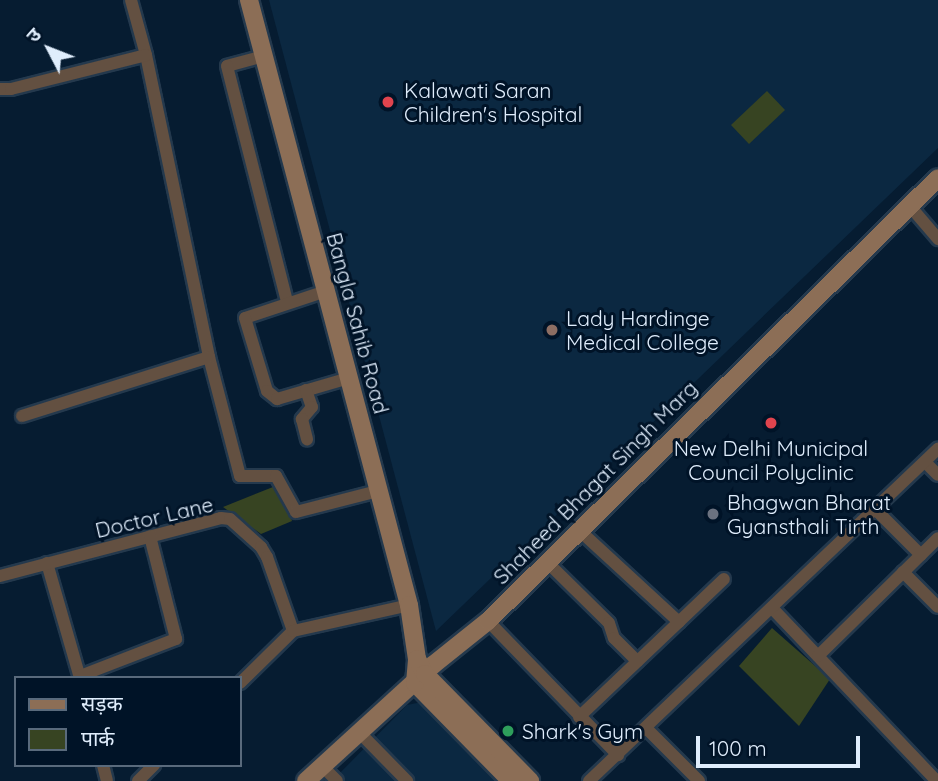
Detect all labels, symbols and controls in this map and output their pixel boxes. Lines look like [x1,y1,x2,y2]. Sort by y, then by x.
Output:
north arrow [14,14,84,84]
text: उ [21,23,46,47]
place label: Kalawati Saran Children's Hospital [404,77,582,127]
marker: Kalawati Saran Children's Hospital [378,92,398,112]
street label: Bangla Sahib Road [322,230,394,416]
place label: Lady Hardinge Medical College [566,305,719,355]
marker: Lady Hardinge Medical College [544,322,560,338]
street label: Shaheed Bhagat Singh Marg [488,375,702,589]
marker: New Delhi Municipal Council Polyclinic [761,413,781,433]
place label: New Delhi Municipal Council Polyclinic [674,435,868,485]
place label: Bhagwan Bharat Gyansthali Tirth [727,489,891,539]
street label: Doctor Lane [93,491,215,543]
marker: Bhagwan Bharat Gyansthali Tirth [705,506,721,522]
legend [14,676,242,767]
text: सड़क [81,690,123,716]
place label: Shark's Gym [522,718,643,744]
scale bar [700,722,864,766]
marker: Shark's Gym [500,723,516,739]
text: पार्क [81,725,115,751]
text: 100 m [709,735,767,761]

